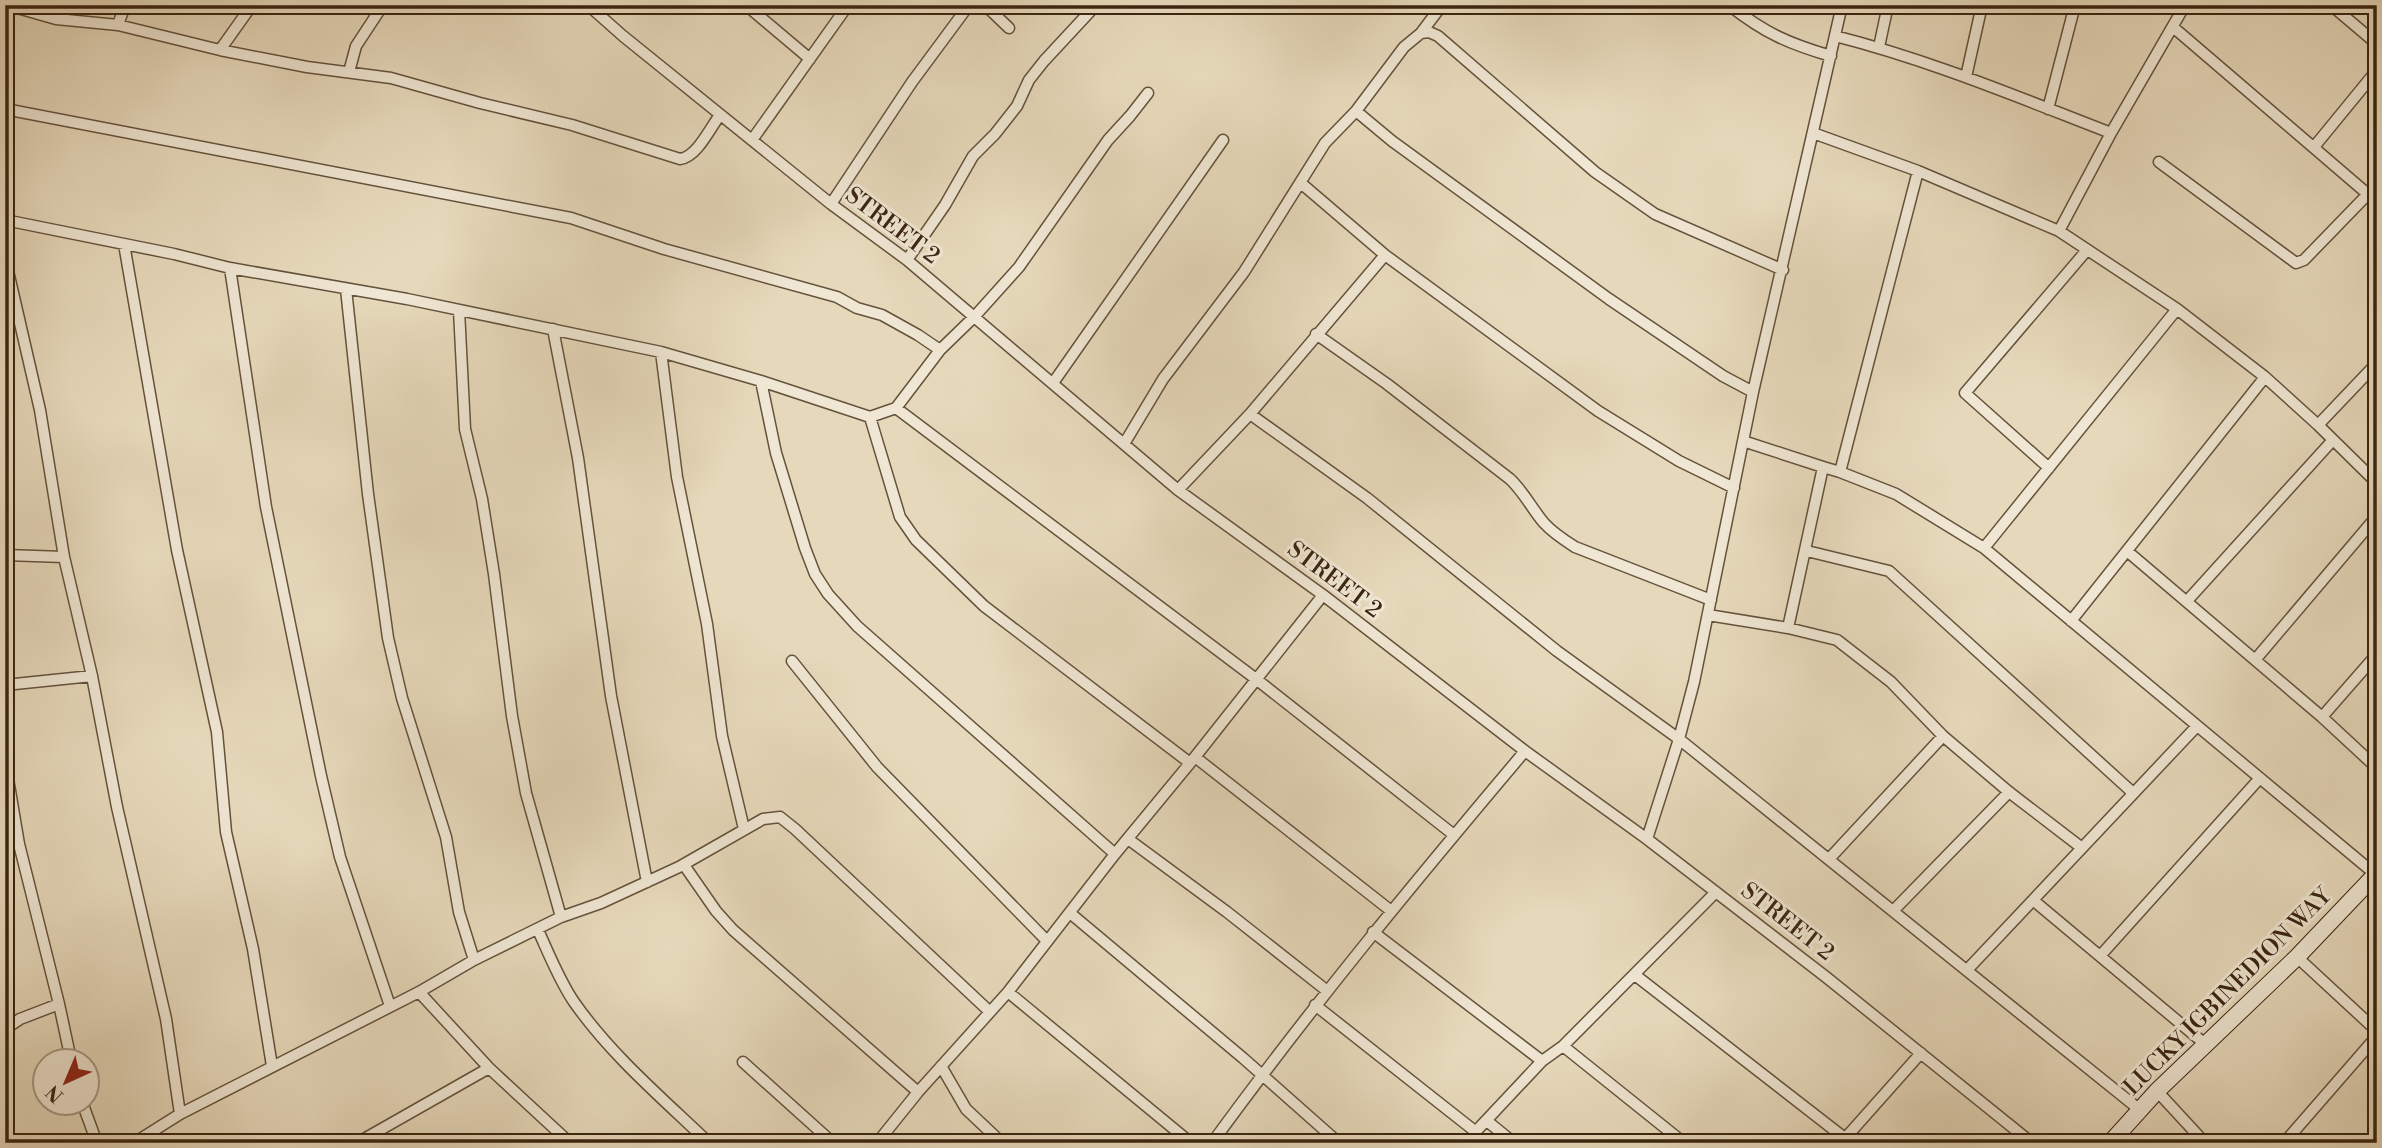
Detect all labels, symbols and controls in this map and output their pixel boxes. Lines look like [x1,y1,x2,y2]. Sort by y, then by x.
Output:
street label: STREET 2 [840,181,945,270]
street label: STREET 2 [1282,535,1387,624]
street label: STREET 2 [1735,877,1840,967]
street label: LUCKY IGBINEDION WAY [2118,881,2339,1101]
north arrow [32,1046,102,1116]
text: N [41,1080,69,1107]

